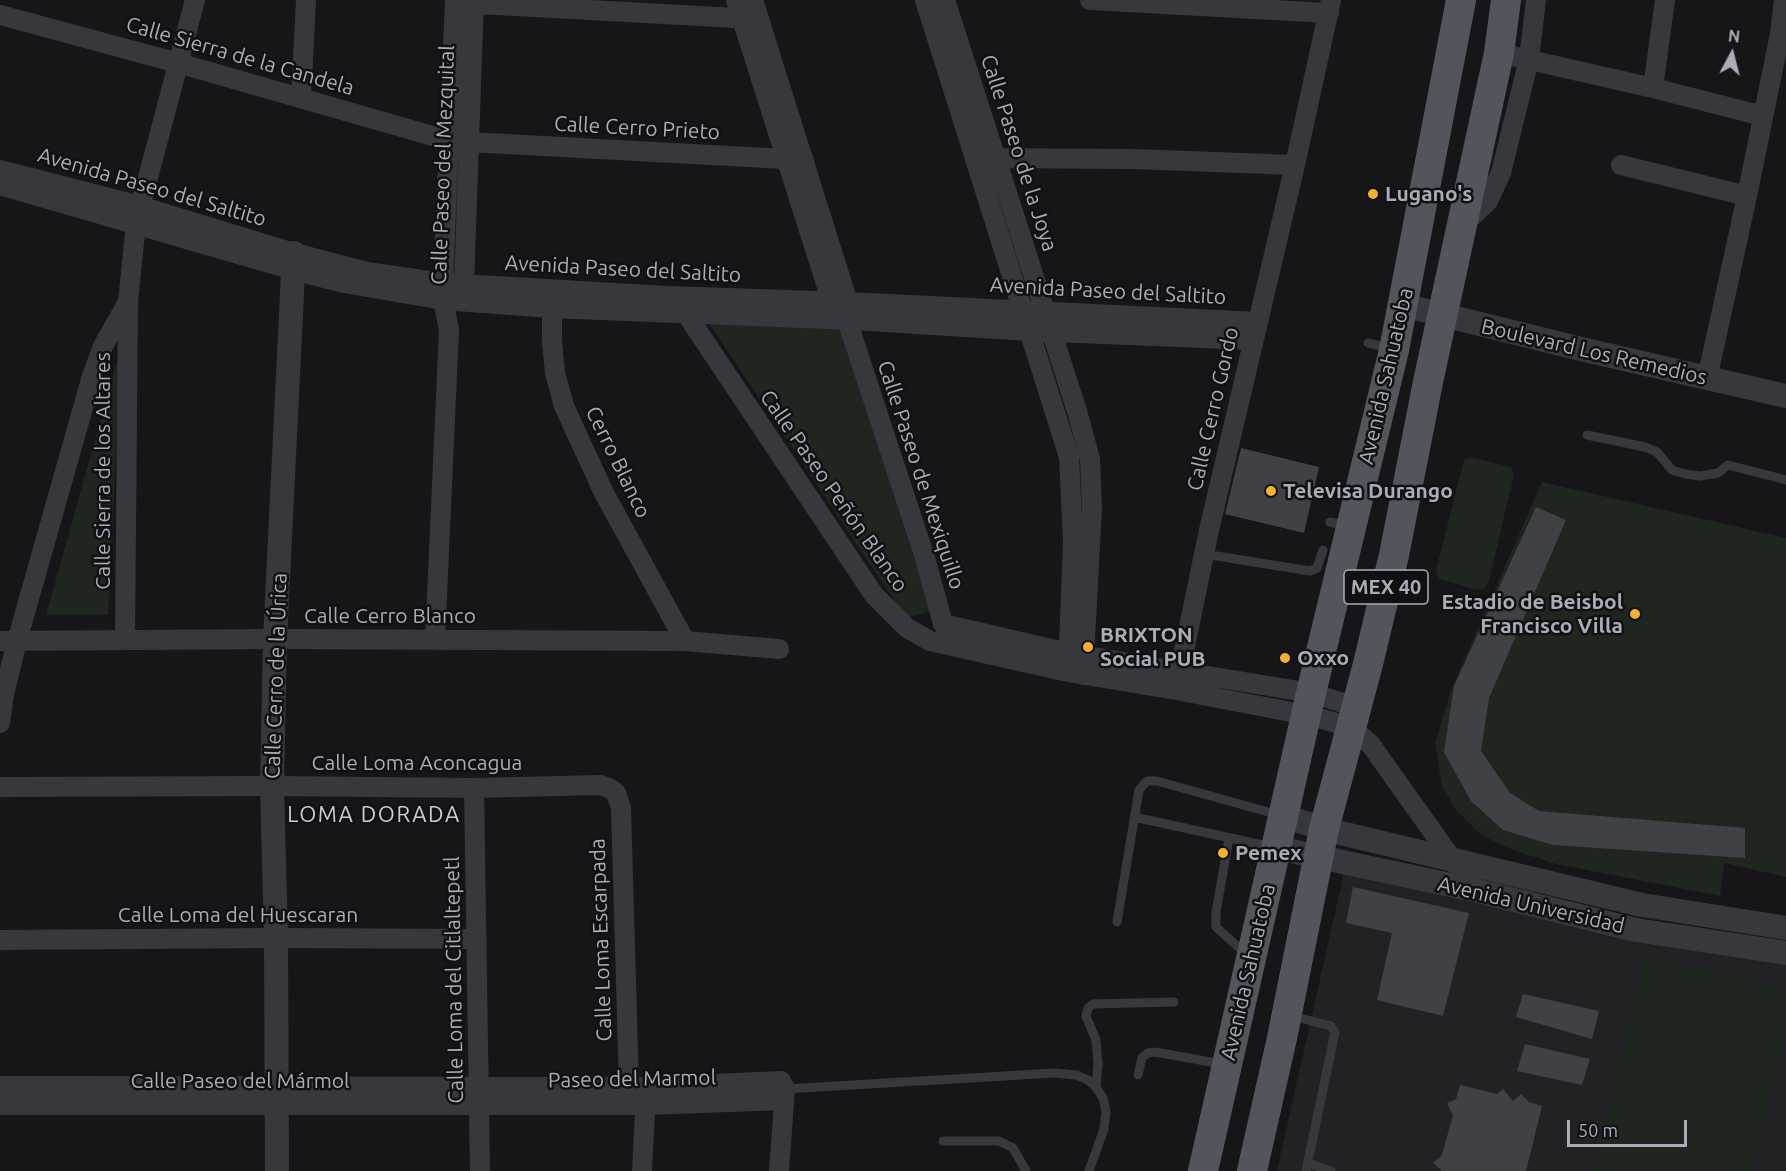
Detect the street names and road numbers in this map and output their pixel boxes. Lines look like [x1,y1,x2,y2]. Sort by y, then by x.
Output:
street label: Calle Sierra de la Candela [123,11,357,101]
street label: Calle Paseo del Mezquital [426,45,460,285]
street label: Calle Paseo de la Joya [975,51,1063,255]
street label: Calle Cerro Prieto [553,111,721,145]
street label: Avenida Paseo del Saltito [35,142,269,232]
street label: Avenida Paseo del Saltito [504,250,742,288]
street label: Avenida Paseo del Saltito [989,272,1227,310]
street label: Avenida Sahuatoba [1353,285,1419,467]
street label: Boulevard Los Remedios [1479,314,1709,390]
street label: Calle Cerro Gordo [1182,325,1244,493]
street label: Calle Sierra de los Altares [90,352,116,590]
street label: Calle Paseo de Mexiquillo [872,357,970,593]
street label: Calle Paseo Peñón Blanco [755,385,913,597]
street label: Cerro Blanco [580,402,656,522]
road number: MEX 40 [1344,570,1428,604]
street label: Calle Cerro de la Úrica [260,572,292,780]
street label: Calle Cerro Blanco [304,603,476,629]
street label: Calle Loma Aconcagua [312,750,522,776]
street label: Calle Loma Escarpada [585,838,617,1042]
street label: Calle Loma del Citlaltepetl [439,856,469,1104]
street label: Avenida Universidad [1435,871,1627,939]
street label: Avenida Sahuatoba [1215,881,1281,1063]
street label: Calle Loma del Huescaran [118,902,358,928]
street label: Paseo del Marmol [548,1065,716,1093]
street label: Calle Paseo del Mármol [130,1068,350,1094]

